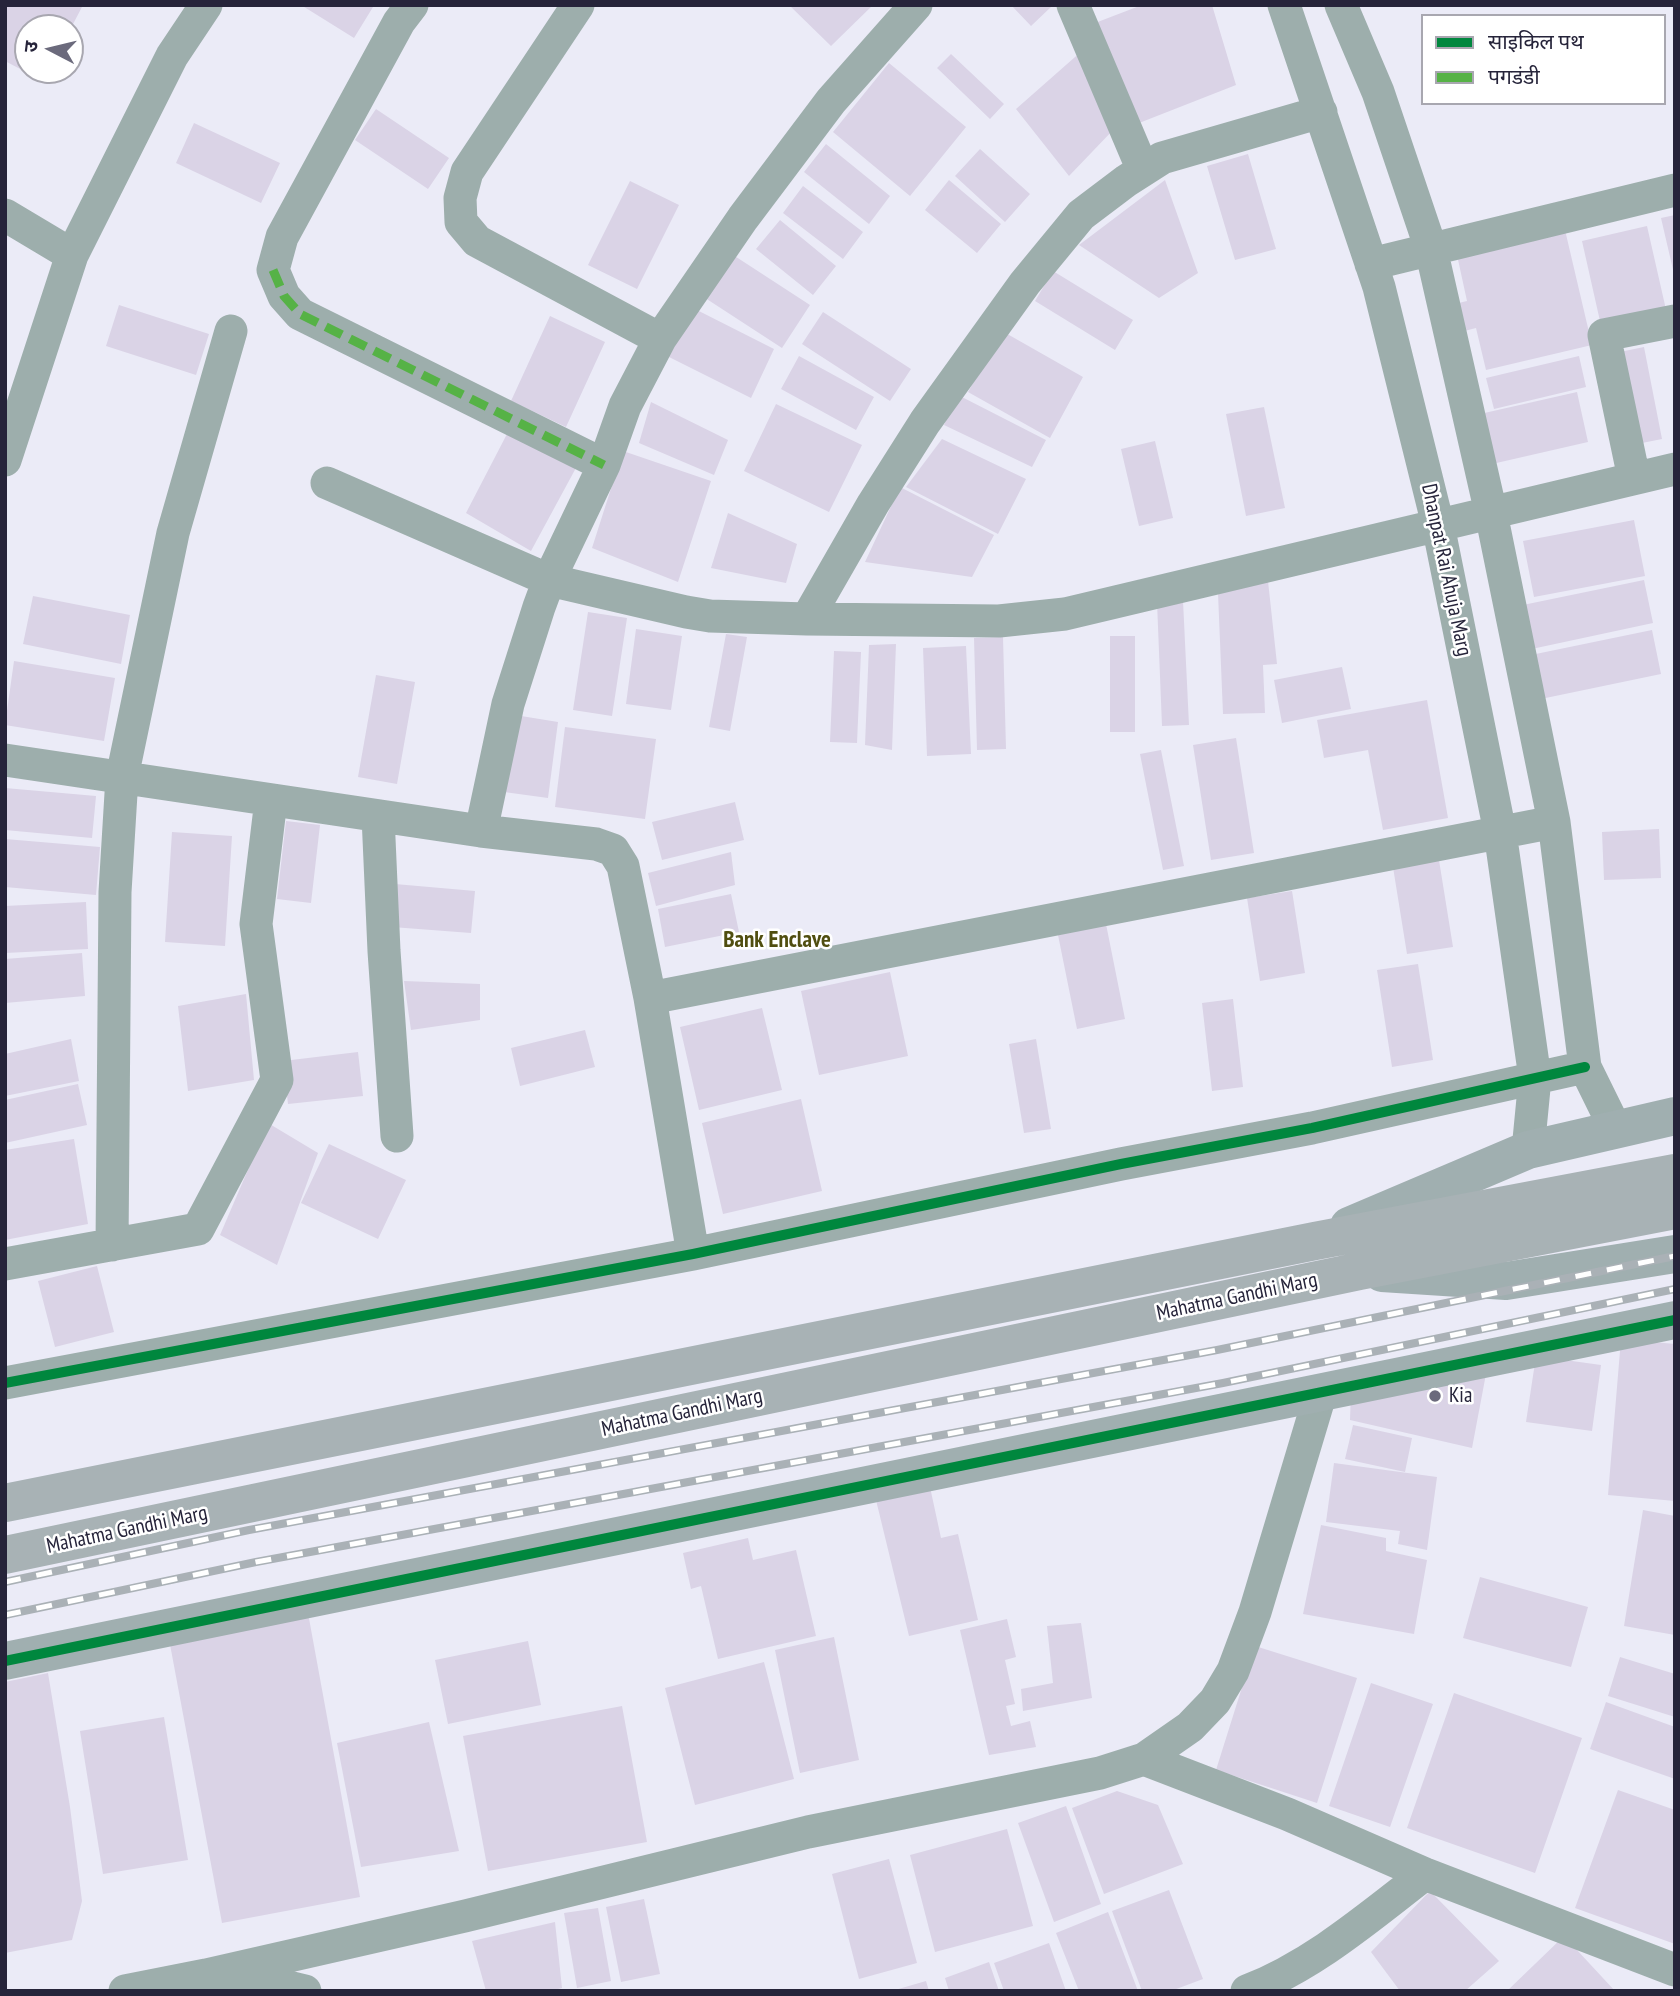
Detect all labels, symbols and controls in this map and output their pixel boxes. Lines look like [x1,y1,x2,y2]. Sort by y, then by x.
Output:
north arrow [14,14,84,84]
legend [1421,14,1666,105]
text: साइकिल पथ [1488,28,1584,55]
text: उ [18,40,43,54]
text: पगडंडी [1488,63,1540,90]
street label: Dhanpat Rai Ahuja Marg [1415,482,1477,658]
district label: Bank Enclave [723,926,831,954]
street label: Mahatma Gandhi Marg [1154,1268,1320,1326]
place label: Kia [1449,1383,1472,1409]
street label: Mahatma Gandhi Marg [599,1384,765,1442]
marker: Kia [1427,1388,1443,1404]
street label: Mahatma Gandhi Marg [44,1501,210,1559]

